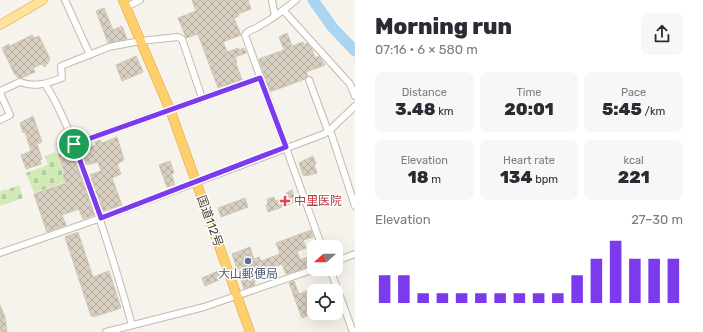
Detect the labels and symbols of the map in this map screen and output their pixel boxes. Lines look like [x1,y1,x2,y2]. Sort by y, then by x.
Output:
pin [57,127,91,161]
street label: 国道112号 [194,194,226,248]
place label: 中里医院 [294,194,342,208]
marker: 中里医院 [279,195,291,207]
north arrow [307,240,343,276]
marker: 大山郵便局 [243,256,253,266]
place label: 大山郵便局 [218,267,278,281]

